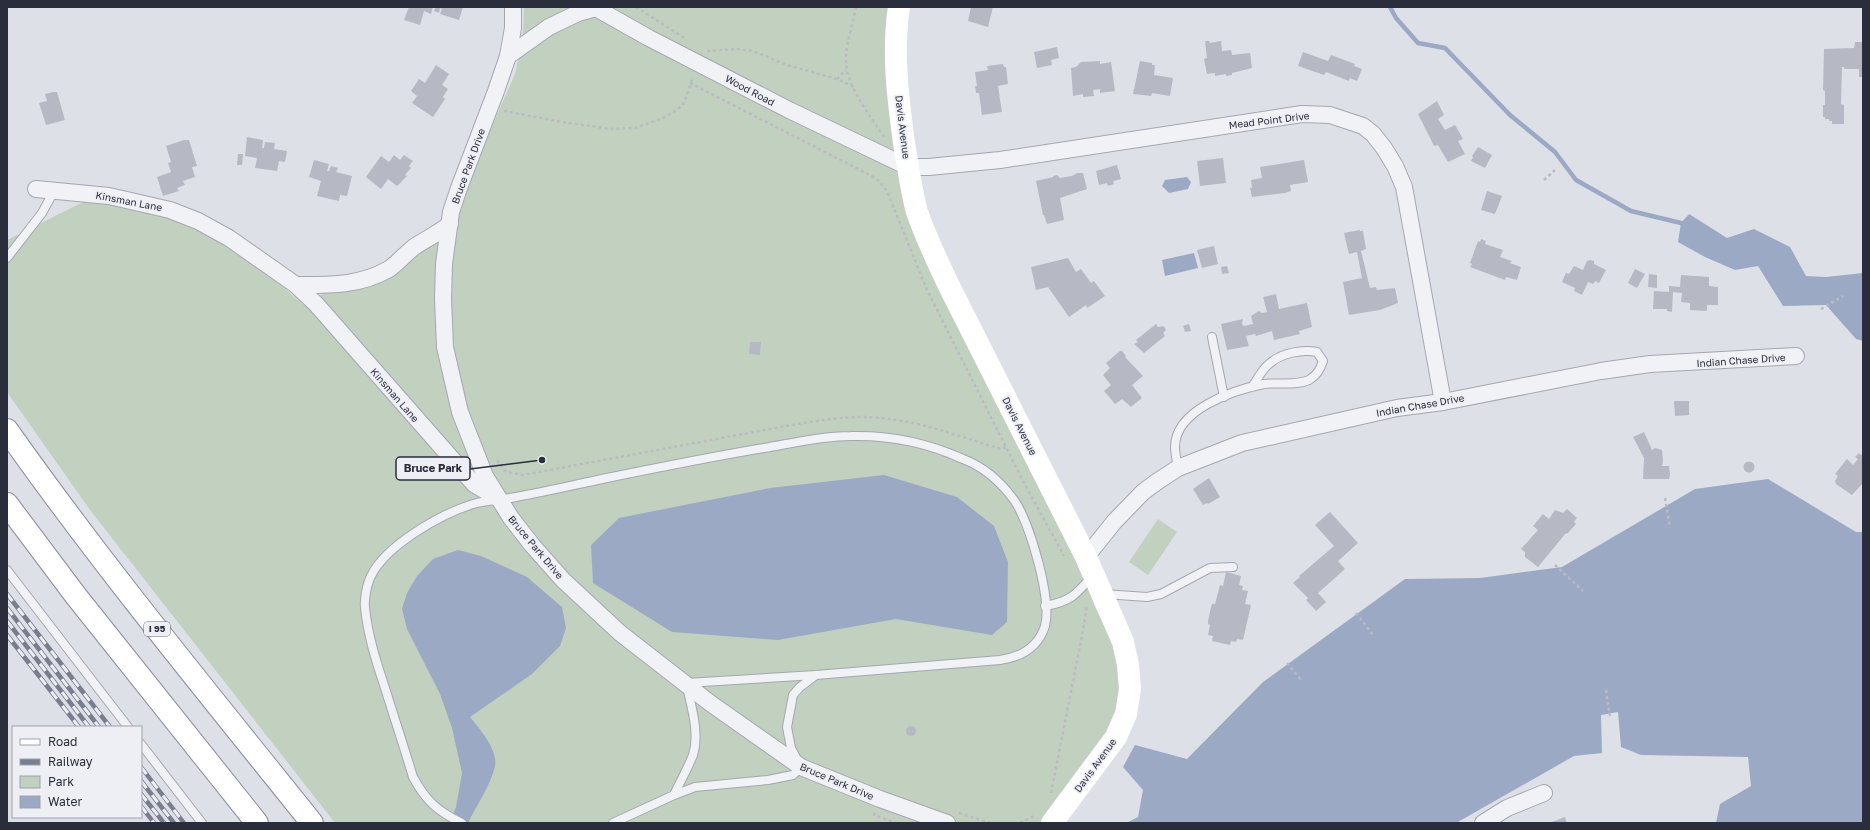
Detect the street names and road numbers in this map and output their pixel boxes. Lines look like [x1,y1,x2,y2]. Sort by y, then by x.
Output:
street label: Wood Road [723,72,777,108]
street label: Davis Avenue [893,95,913,160]
street label: Mead Point Drive [1228,109,1310,131]
street label: Bruce Park Drive [449,126,487,205]
street label: Kinsman Lane [95,189,164,213]
street label: Indian Chase Drive [1696,351,1786,369]
street label: Kinsman Lane [368,366,422,425]
street label: Indian Chase Drive [1375,391,1465,419]
street label: Davis Avenue [1000,395,1040,457]
street label: Bruce Park Drive [506,513,566,581]
road number: I 95 [144,622,170,636]
street label: Davis Avenue [1071,735,1119,794]
street label: Bruce Park Drive [798,760,876,802]

